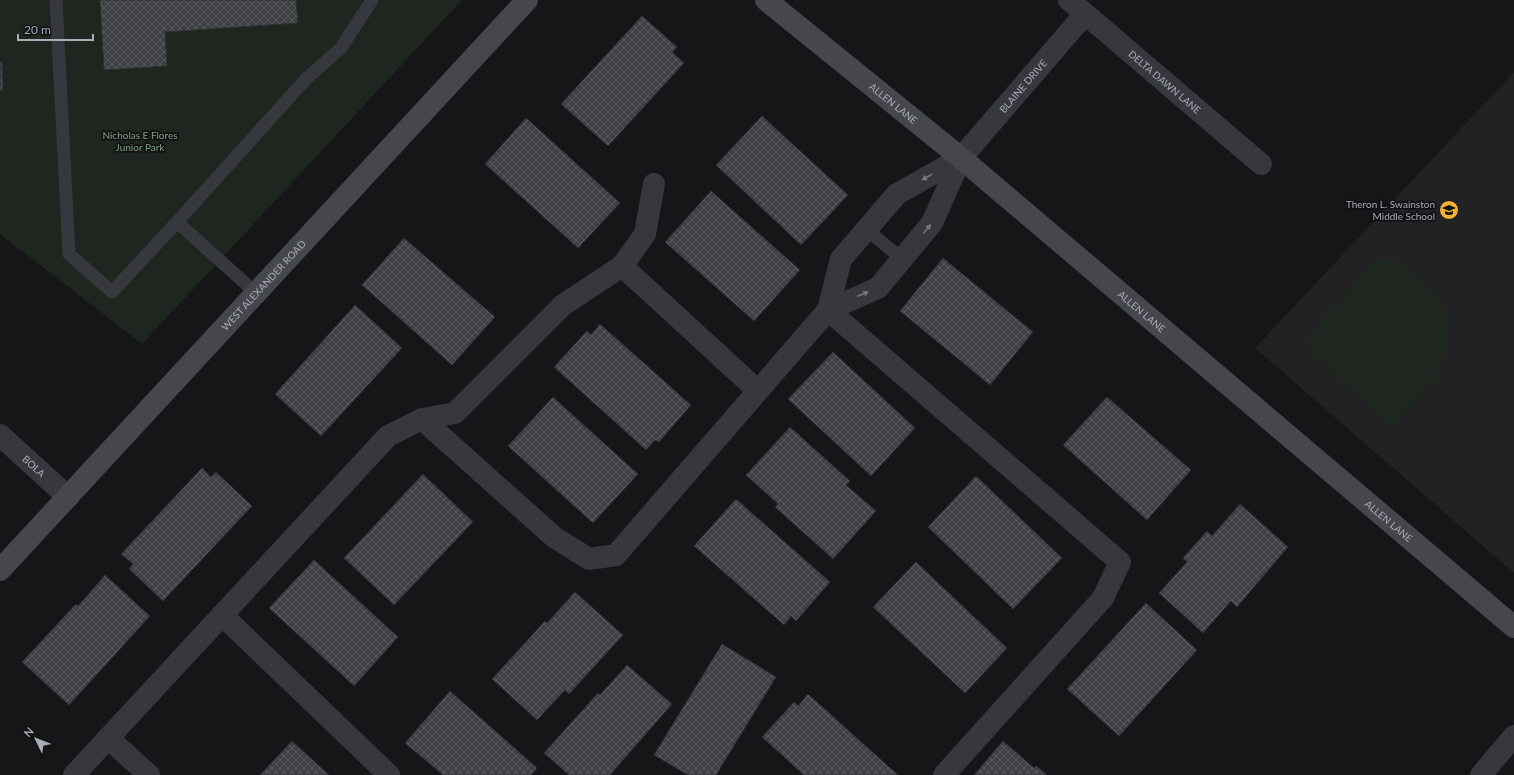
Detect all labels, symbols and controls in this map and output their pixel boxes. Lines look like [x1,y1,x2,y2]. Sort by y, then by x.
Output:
scale bar [18,16,93,42]
text: 20 m [24,22,51,37]
street label: DELTA DAWN LANE [1126,48,1204,116]
street label: BLAINE DRIVE [997,57,1049,115]
street label: ALLEN LANE [867,80,920,126]
park label: Nicholas E Flores Junior Park [102,129,178,153]
one-way arrow [921,174,933,181]
place label: Theron L. Swainston Middle School [1346,198,1435,222]
school or university icon: Theron L. Swainston Middle School [1438,199,1460,221]
one-way arrow [922,224,931,235]
street label: WEST ALEXANDER ROAD [219,237,308,333]
street label: ALLEN LANE [1116,288,1168,335]
one-way arrow [858,291,869,297]
street label: BOLA [20,453,48,479]
street label: ALLEN LANE [1363,497,1415,544]
north arrow [16,719,56,759]
text: N [21,724,36,739]

